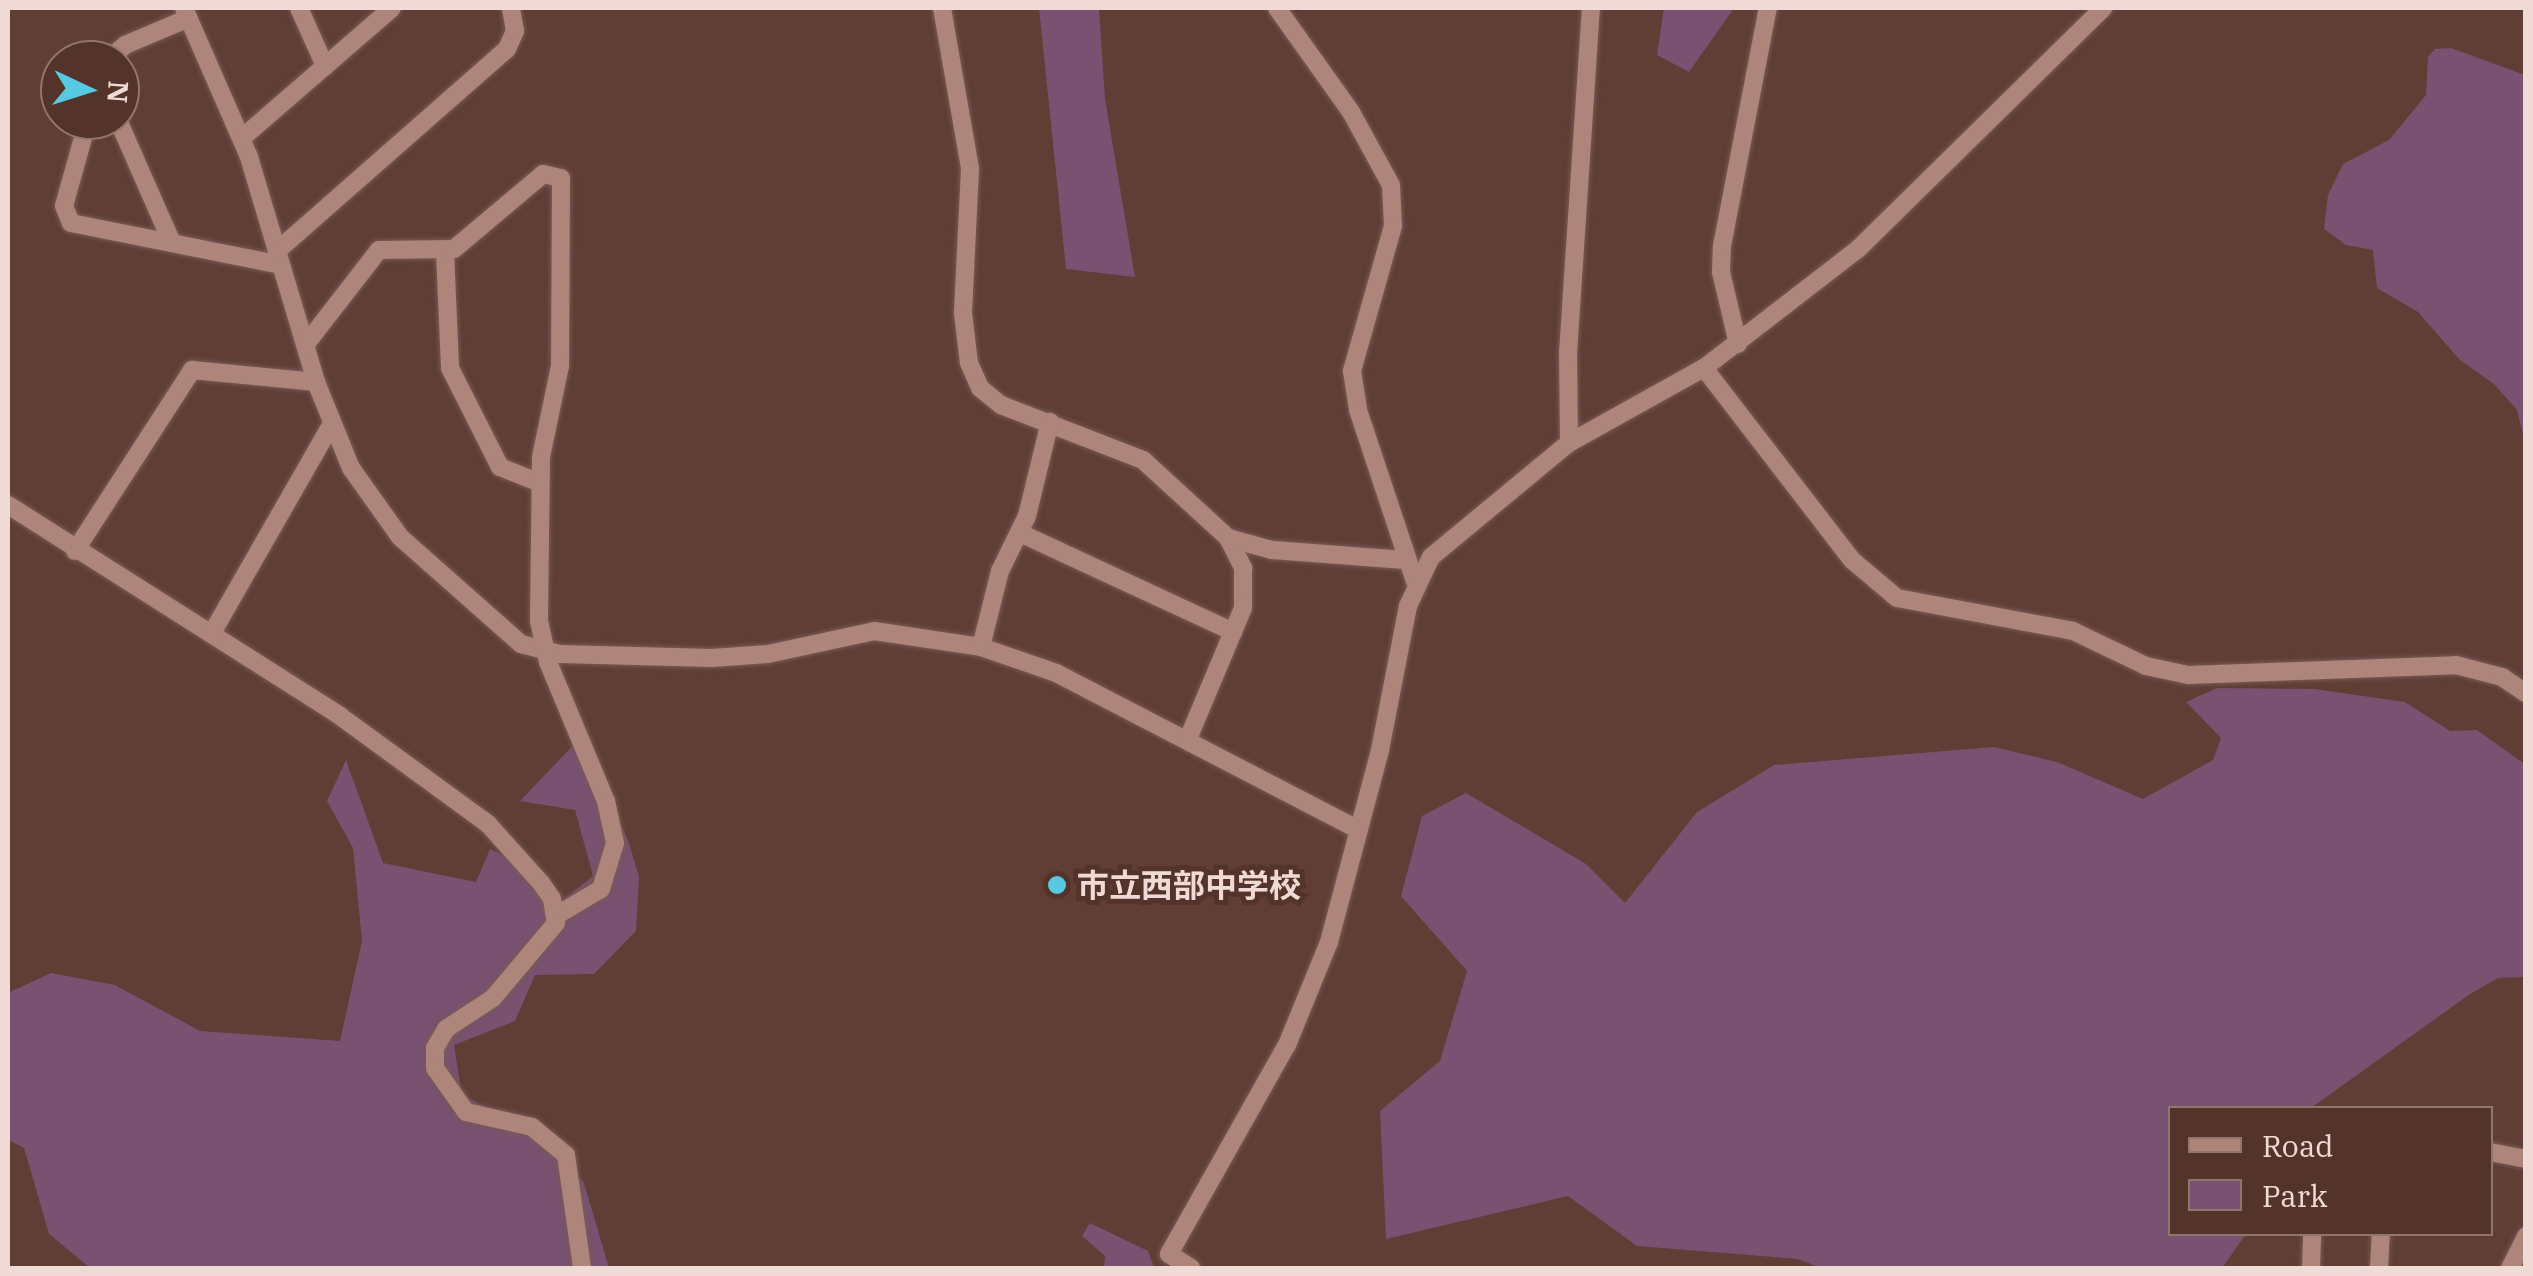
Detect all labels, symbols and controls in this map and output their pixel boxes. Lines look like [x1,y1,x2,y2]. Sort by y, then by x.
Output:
north arrow [40,40,140,140]
text: N [99,80,138,104]
place label: 市立西部中学校 [1077,866,1301,904]
marker: 市立西部中学校 [1046,874,1068,896]
legend [2168,1106,2493,1236]
text: Road [2262,1126,2334,1165]
text: Park [2262,1176,2328,1215]

